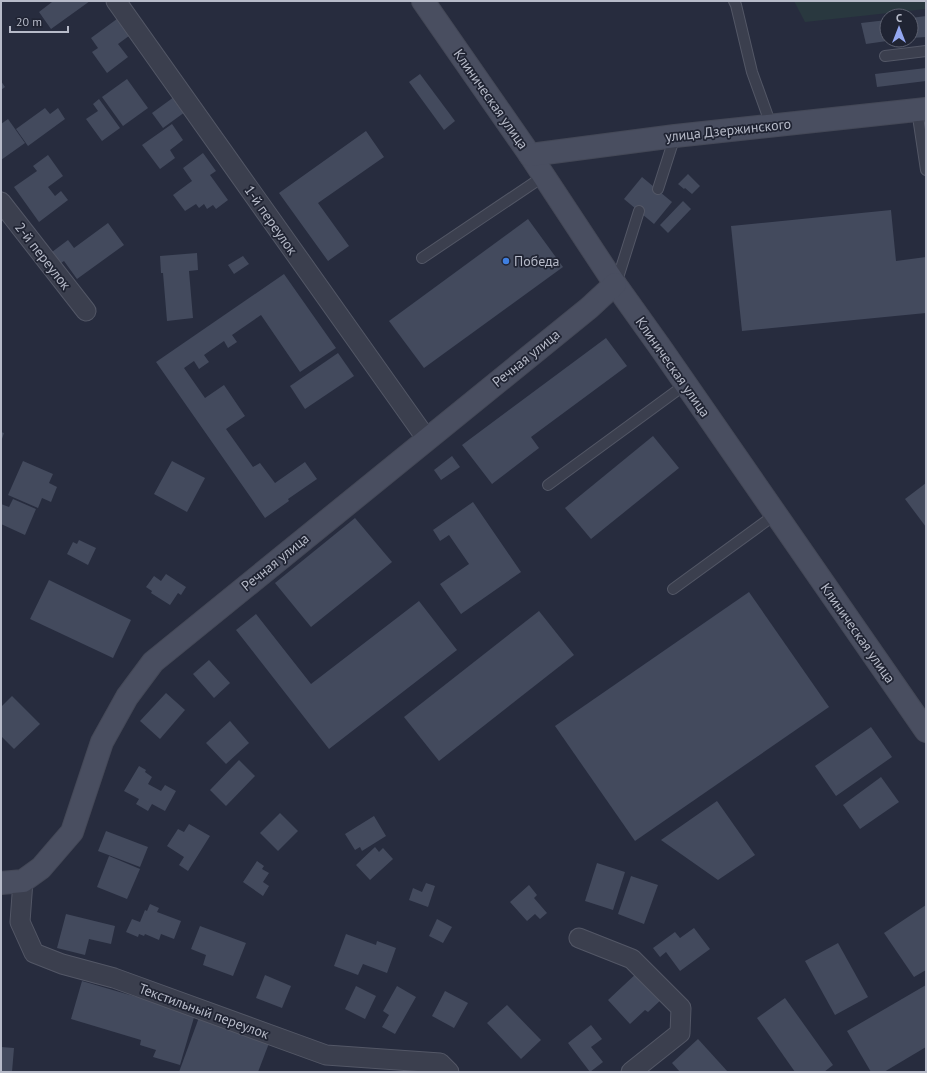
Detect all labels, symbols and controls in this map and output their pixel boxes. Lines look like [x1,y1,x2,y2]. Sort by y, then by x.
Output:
scale bar [10,8,68,34]
north arrow [879,8,919,48]
text: С [896,11,902,25]
text: 20 m [16,14,42,29]
street label: Клиническая улица [450,45,532,153]
street label: улица Дзержинского [664,114,792,146]
street label: 1-й переулок [240,182,302,258]
street label: 2-й переулок [11,219,75,294]
place label: Победа [514,252,560,270]
marker: Победа [501,256,511,266]
street label: Клиническая улица [632,313,714,421]
street label: Речная улица [489,325,563,391]
street label: Речная улица [238,529,312,595]
street label: Клиническая улица [817,579,899,687]
street label: Текстильный переулок [136,979,272,1043]

